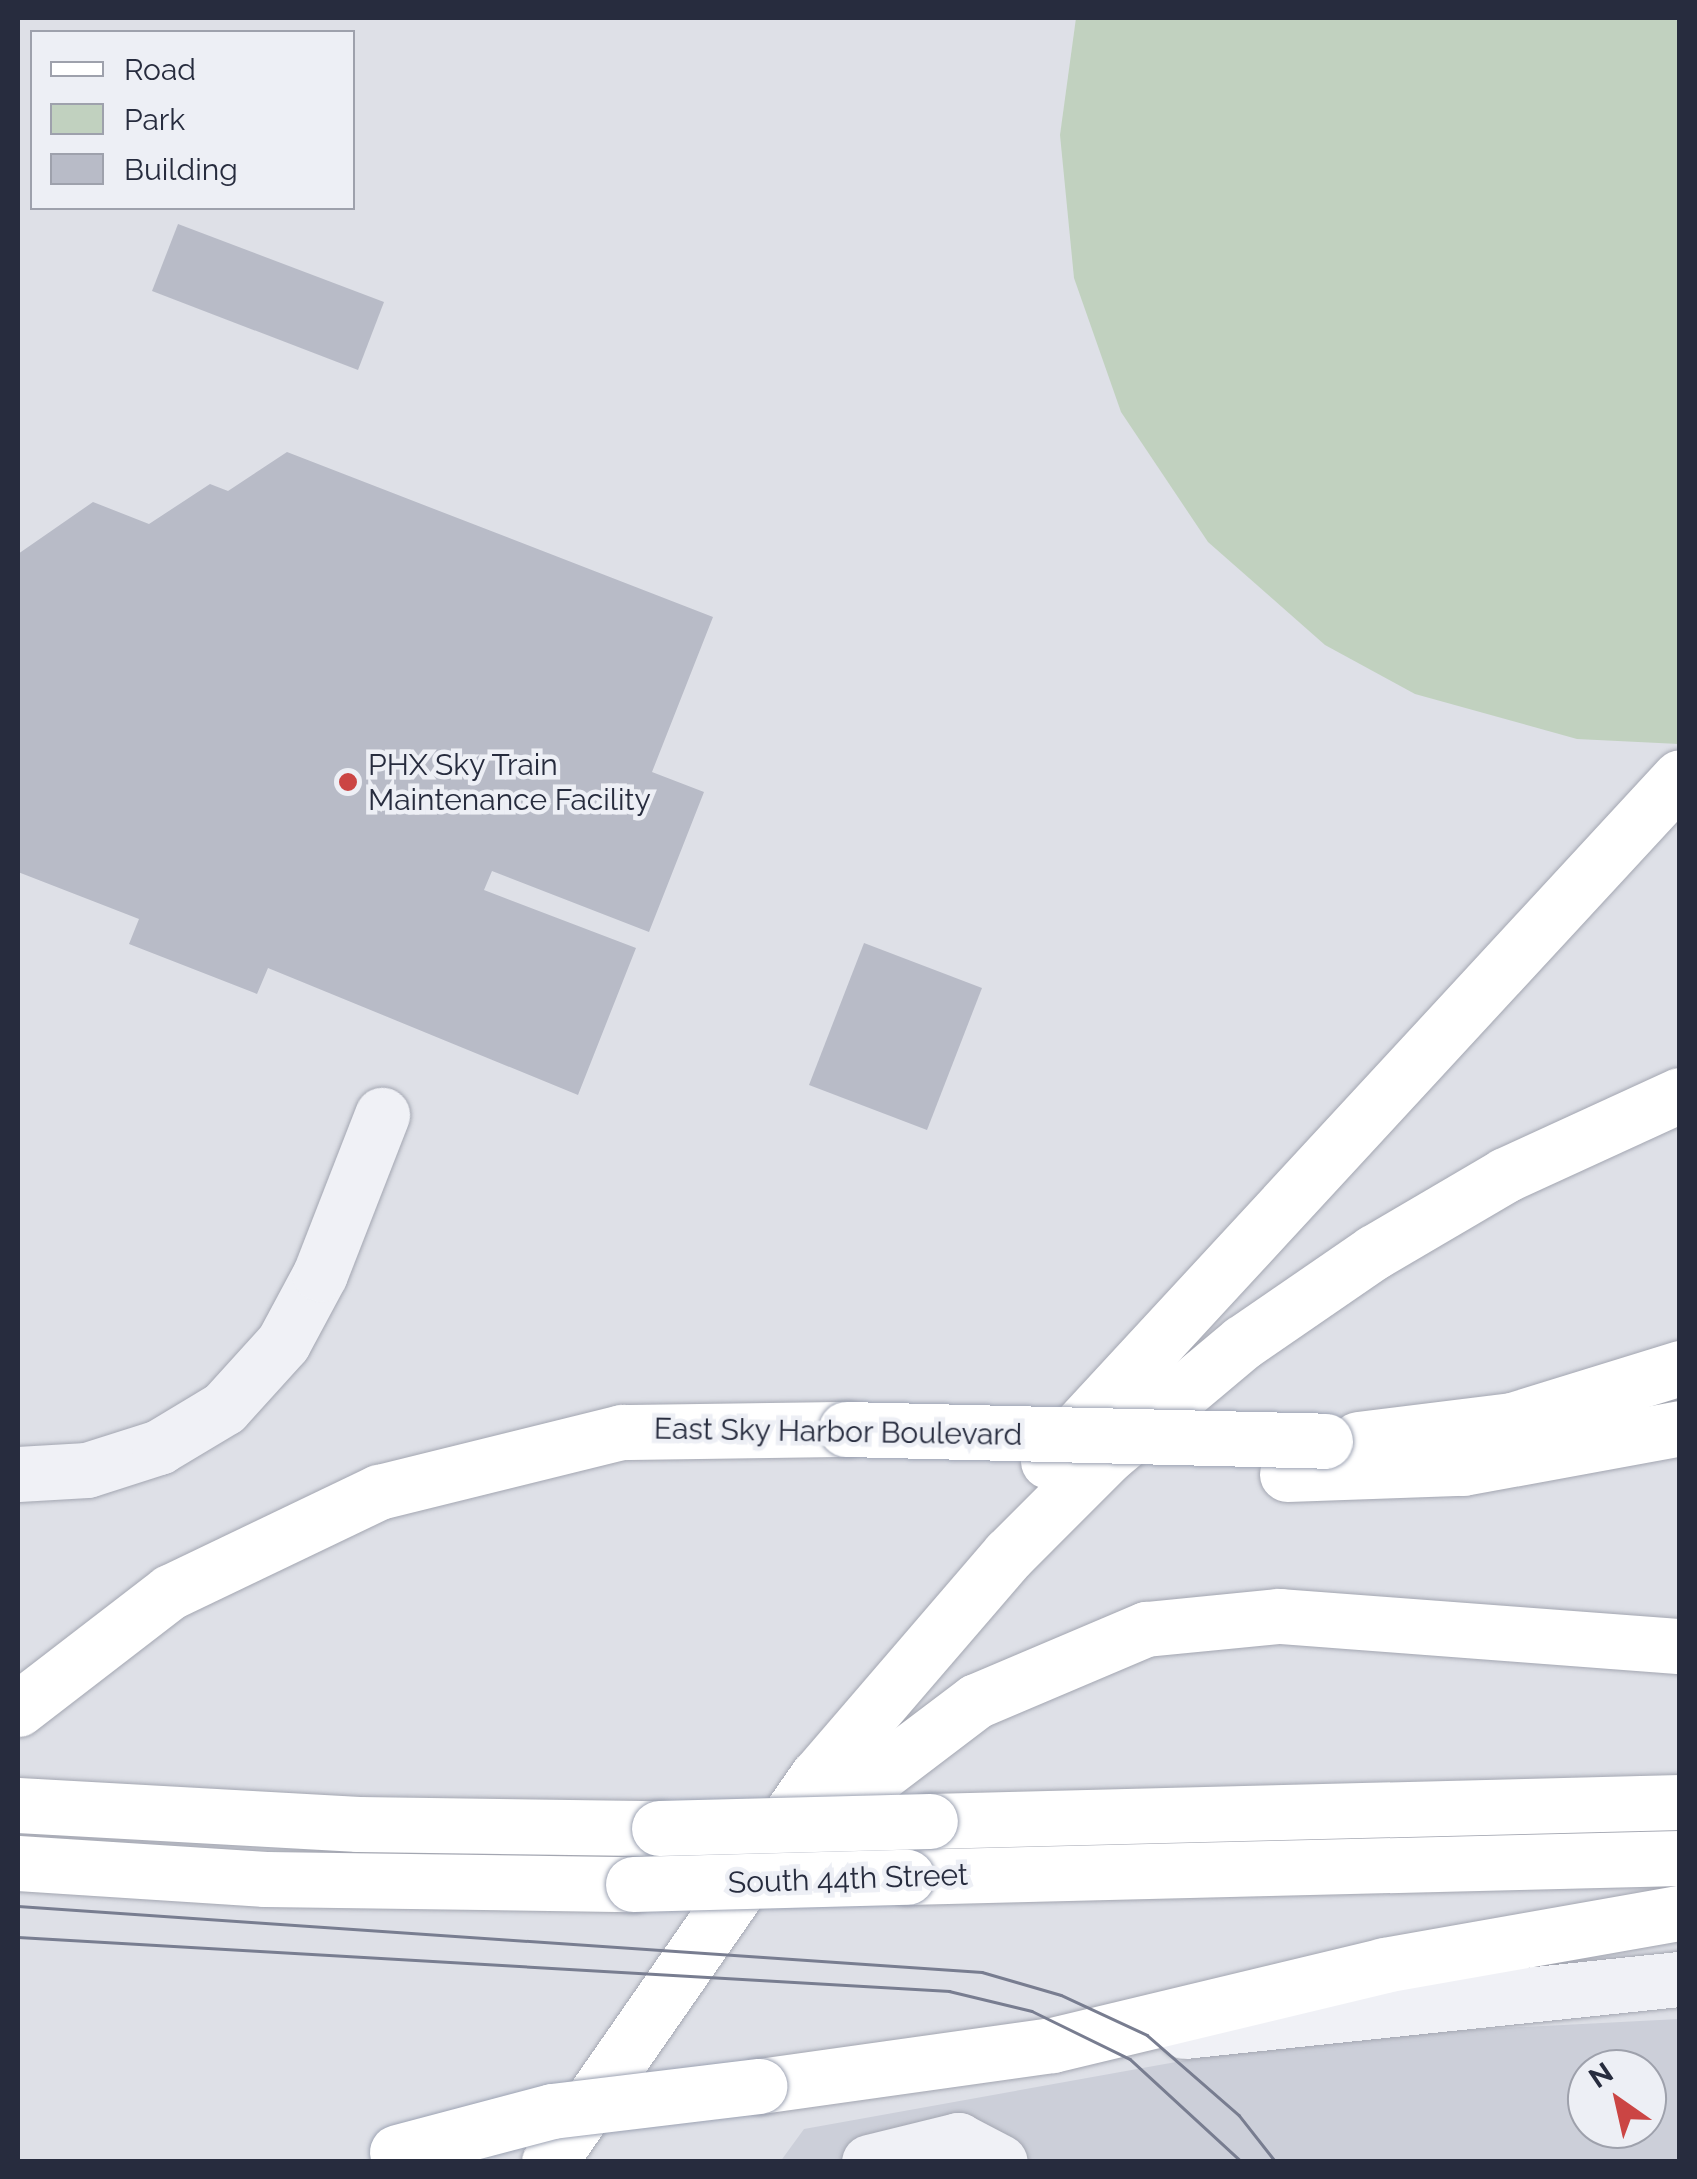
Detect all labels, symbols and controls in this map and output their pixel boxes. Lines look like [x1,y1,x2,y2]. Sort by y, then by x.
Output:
legend [30,30,355,210]
text: Road [124,52,196,87]
text: Park [124,102,185,137]
text: Building [124,152,238,187]
place label: PHX Sky Train Maintenance Facility [368,747,651,818]
marker: PHX Sky Train Maintenance Facility [337,771,359,793]
street label: East Sky Harbor Boulevard [653,1411,1023,1453]
street label: South 44th Street [727,1857,969,1901]
north arrow [1567,2049,1667,2149]
text: N [1583,2056,1619,2095]

